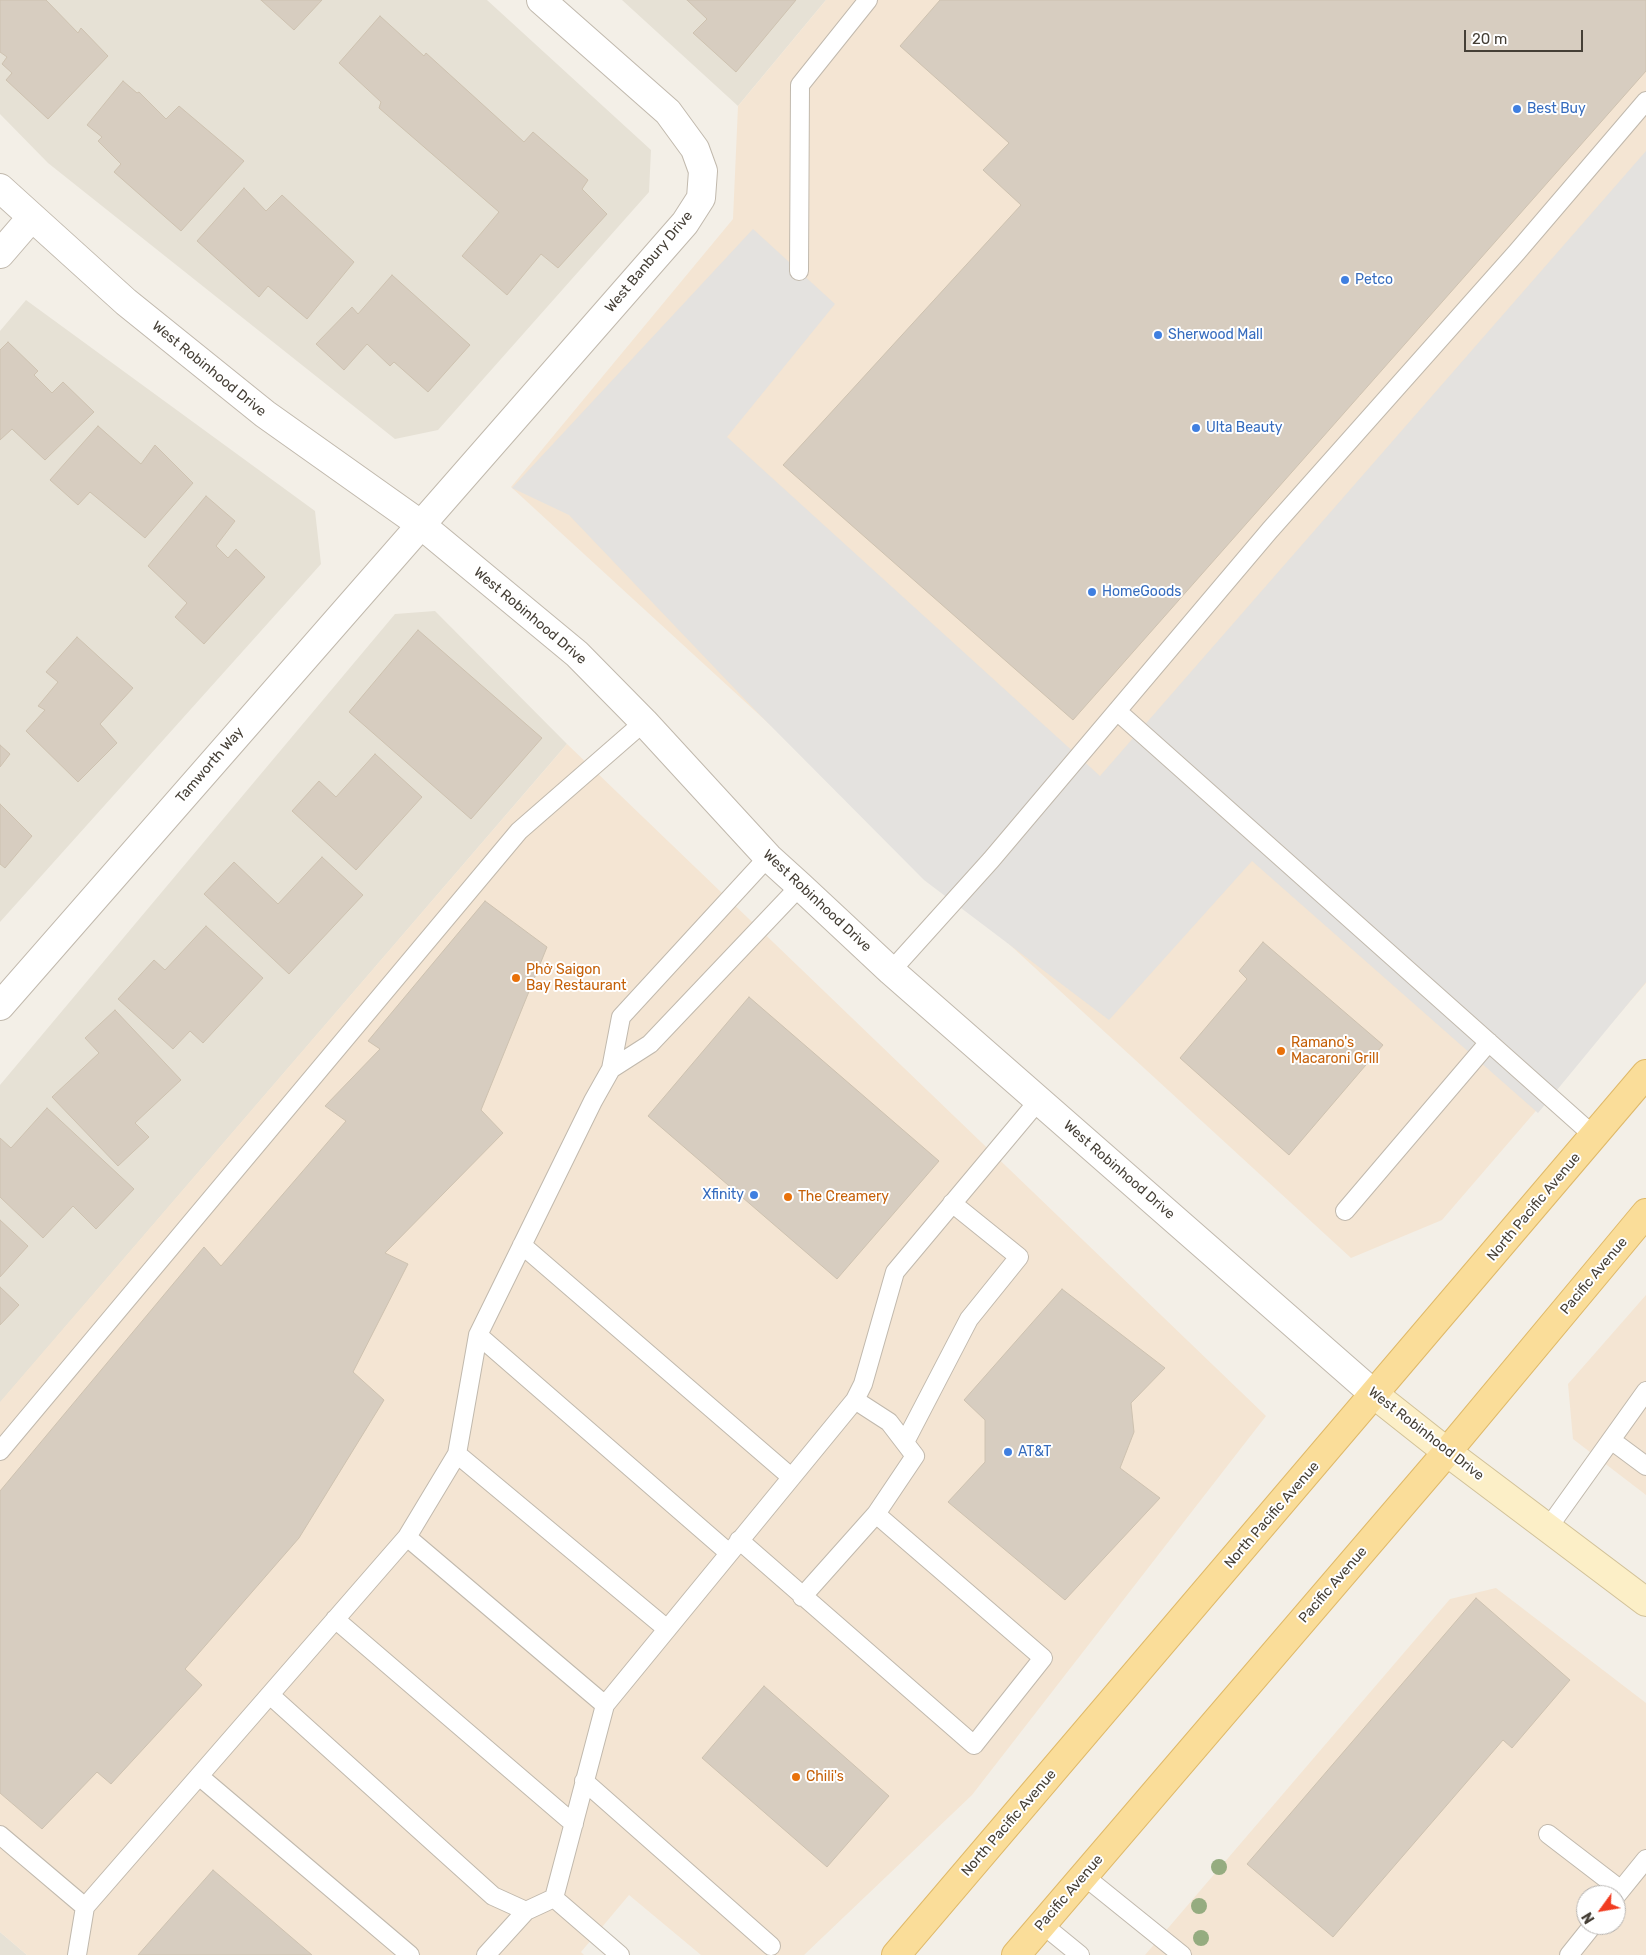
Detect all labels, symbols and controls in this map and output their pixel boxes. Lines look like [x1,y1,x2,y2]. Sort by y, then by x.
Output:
scale bar [1466,20,1585,52]
text: 20 m [1472,30,1507,48]
place label: Best Buy [1527,101,1586,117]
marker: Best Buy [1511,103,1523,115]
street label: West Banbury Drive [602,208,696,316]
place label: Petco [1355,272,1393,288]
marker: Petco [1339,274,1351,286]
street label: West Robinhood Drive [148,318,270,420]
place label: Sherwood Mall [1168,327,1263,343]
marker: Sherwood Mall [1152,329,1164,341]
place label: Ulta Beauty [1206,420,1282,436]
marker: Ulta Beauty [1190,422,1202,434]
street label: West Robinhood Drive [470,564,590,668]
place label: HomeGoods [1102,584,1181,600]
marker: HomeGoods [1086,586,1098,598]
street label: Tamworth Way [173,724,247,806]
street label: West Robinhood Drive [759,846,875,956]
place label: Phở Saigon Bay Restaurant [526,962,627,994]
marker: Phở Saigon Bay Restaurant [510,972,522,984]
place label: Ramano's Macaroni Grill [1291,1035,1379,1068]
marker: Ramano's Macaroni Grill [1275,1045,1287,1057]
street label: West Robinhood Drive [1060,1117,1178,1223]
street label: North Pacific Avenue [1484,1149,1584,1265]
place label: Xfinity [703,1187,744,1203]
marker: Xfinity [748,1189,760,1201]
place label: The Creamery [798,1189,889,1205]
marker: The Creamery [782,1191,794,1203]
street label: Pacific Avenue [1557,1234,1631,1318]
street label: West Robinhood Drive [1365,1384,1487,1484]
place label: AT&T [1018,1444,1051,1460]
marker: AT&T [1002,1446,1014,1458]
street label: North Pacific Avenue [1221,1458,1323,1572]
street label: Pacific Avenue [1295,1543,1371,1627]
street label: North Pacific Avenue [958,1766,1060,1880]
place label: Chili's [806,1769,844,1785]
marker: Chili's [790,1771,802,1783]
street label: Pacific Avenue [1031,1851,1107,1935]
north arrow [1576,1885,1626,1935]
text: N [1579,1909,1599,1926]

